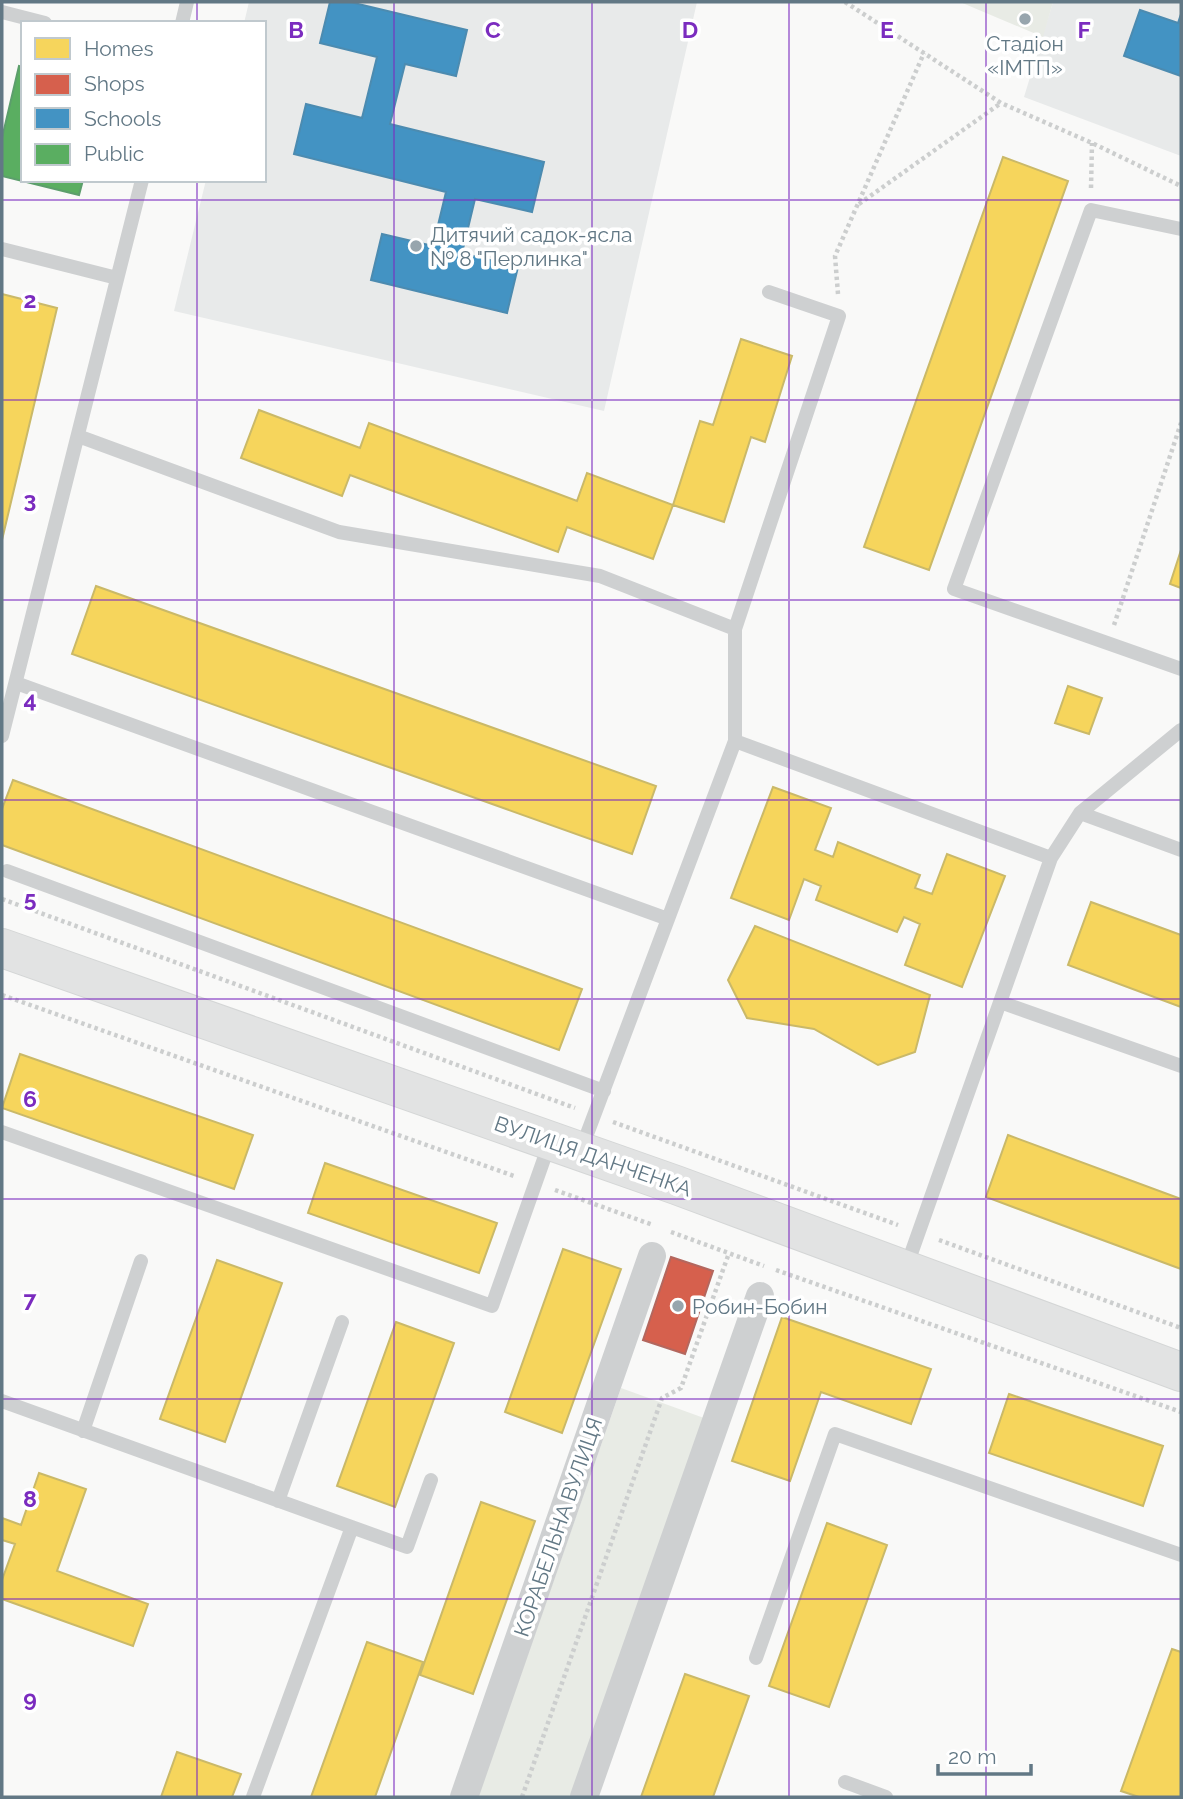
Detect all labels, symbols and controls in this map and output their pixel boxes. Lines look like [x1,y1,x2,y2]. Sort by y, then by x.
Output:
marker: Стадіон «ІМТП» [1017,11,1033,27]
text: B [288,16,304,43]
text: C [485,16,501,43]
text: D [682,16,698,43]
text: E [880,16,894,43]
text: F [1077,16,1091,43]
legend [21,21,266,182]
place label: Стадіон «ІМТП» [986,31,1064,80]
text: Homes [84,36,154,61]
text: Shops [84,71,145,96]
text: Schools [84,106,161,131]
text: Public [84,141,144,166]
place label: Дитячий садок-ясла № 8 "Перлинка" [430,222,632,271]
marker: Дитячий садок-ясла № 8 "Перлинка" [408,238,424,254]
text: 2 [24,286,36,313]
text: 3 [24,486,36,513]
text: 4 [23,686,37,713]
text: 5 [24,885,37,912]
text: 6 [23,1085,37,1112]
street label: ВУЛИЦЯ ДАНЧЕНКА [491,1110,695,1202]
text: 7 [24,1285,37,1312]
place label: Робин-Бобин [692,1294,828,1319]
marker: Робин-Бобин [670,1298,686,1314]
street label: КОРАБЕЛЬНА ВУЛИЦЯ [509,1414,607,1640]
text: 8 [23,1485,37,1512]
text: 9 [23,1685,37,1712]
scale bar [938,1732,1031,1776]
text: 20 m [948,1744,996,1769]

